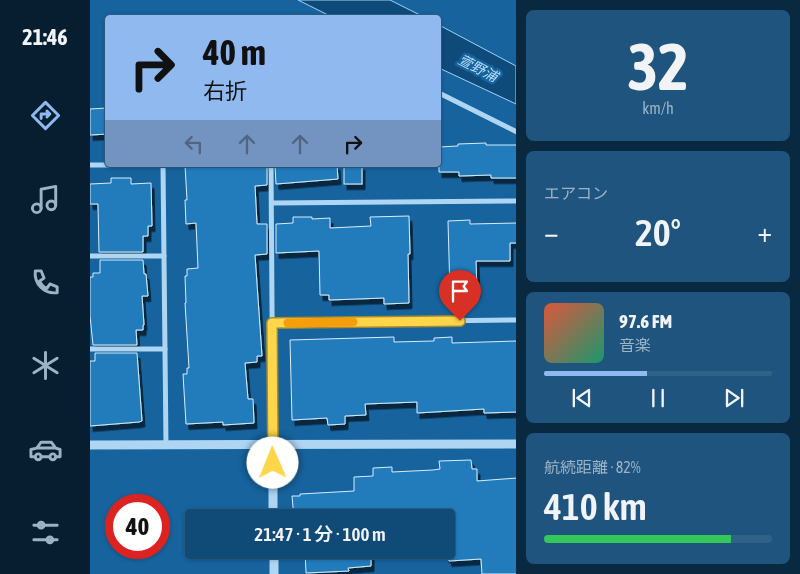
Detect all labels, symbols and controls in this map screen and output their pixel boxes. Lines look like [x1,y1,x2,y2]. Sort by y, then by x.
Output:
text: 21:46 [22,24,68,50]
text: 32 [627,29,689,104]
text: 40 m [203,32,266,72]
icon: right [120,35,185,100]
water label: 萱野浦 [456,51,502,86]
text: 右折 [203,78,247,104]
icon: directions [28,98,63,133]
text: km/h [642,99,674,117]
icon: left [180,130,208,158]
icon: ahead [233,130,261,158]
icon: ahead [286,130,314,158]
icon: right [339,130,367,158]
icon: music [28,182,63,217]
text: エアコン [544,184,608,202]
text: 20° [635,211,681,254]
text: − [544,216,559,248]
text: + [757,216,772,248]
icon: phone [28,265,63,300]
pin [439,270,481,321]
icon: arrive [446,277,474,305]
text: 97.6 FM [619,310,672,332]
text: 音楽 [619,336,651,354]
icon: climate [28,348,63,383]
icon: previous [568,384,596,412]
icon: pause [644,384,672,412]
icon: next [720,384,748,412]
icon: car [28,432,63,467]
position arrow [246,436,298,488]
text: 航続距離 · 82% [544,458,641,476]
text: 410 km [544,485,647,528]
speed limit sign: 40 [105,494,170,559]
icon: filters [28,515,63,550]
text: 21:47 · 1 分 · 100 m [254,523,386,545]

